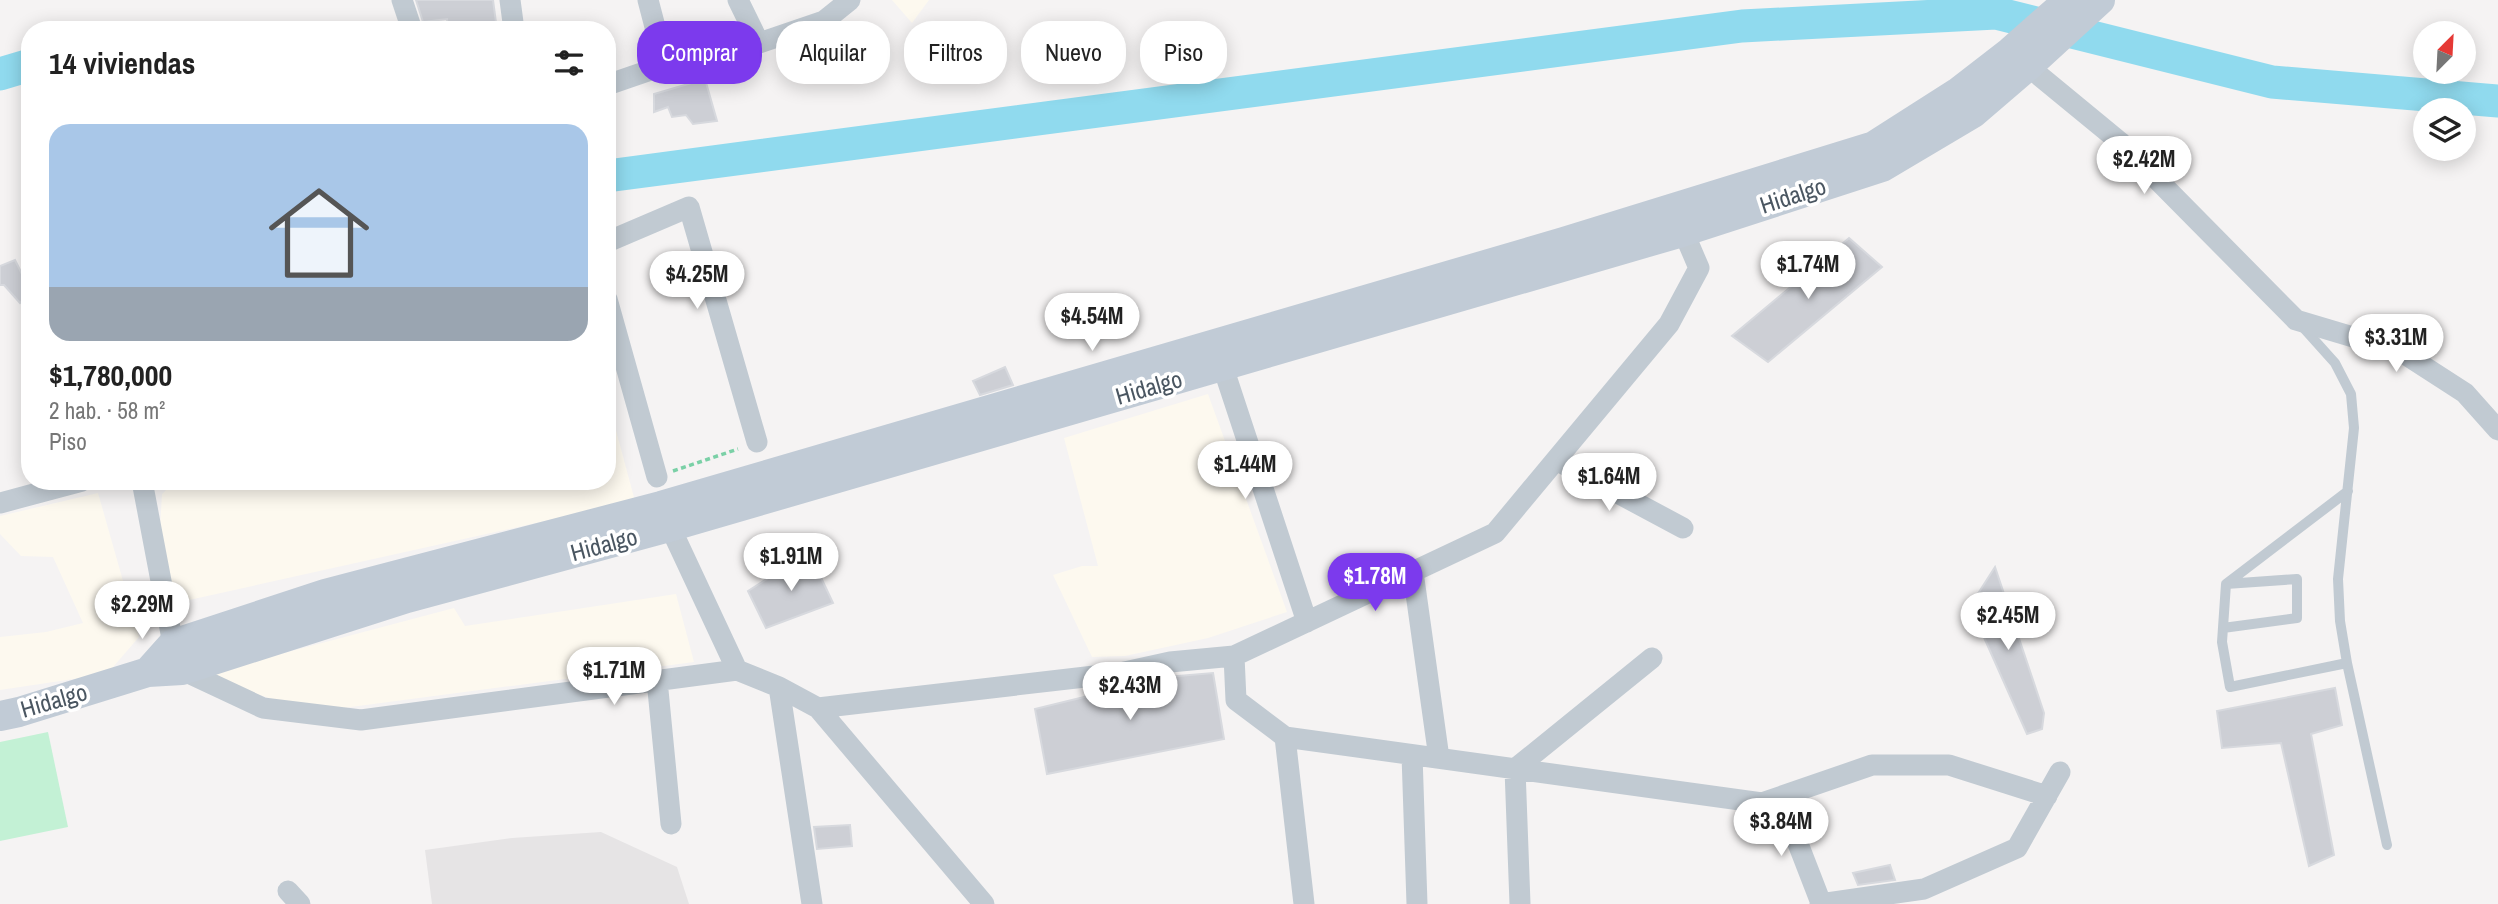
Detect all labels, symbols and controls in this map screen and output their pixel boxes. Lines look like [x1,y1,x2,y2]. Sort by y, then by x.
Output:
chip: Comprar [637,21,762,84]
chip: Alquilar [776,21,890,84]
chip: Filtros [904,21,1007,84]
chip: Nuevo [1021,21,1126,84]
chip: Piso [1140,21,1227,84]
north arrow [2413,21,2476,84]
map controls [2413,21,2476,161]
text: 14 viviendas [49,43,195,83]
icon: filters [550,44,588,82]
button: layers [2413,98,2476,161]
pin: $2.42M [2087,136,2201,196]
text: $2.42M [2113,143,2175,174]
street label: Hidalgo [1755,169,1830,221]
icon: home [256,170,382,296]
pin: $1.74M [1751,242,1865,301]
text: $1.74M [1777,248,1839,279]
pin: $4.25M [640,252,754,311]
text: $4.25M [666,258,728,289]
pin: $4.54M [1035,294,1149,353]
text: $4.54M [1061,300,1123,331]
pin: $3.31M [2339,314,2453,374]
text: $3.31M [2365,321,2427,352]
text: $1,780,000 [49,355,172,395]
street label: Hidalgo [1112,362,1186,412]
text: 2 hab. · 58 m² [49,395,165,426]
text: Piso [49,426,87,457]
pin: $1.44M [1188,442,1302,501]
text: $1.44M [1214,448,1276,479]
pin: $1.64M [1552,454,1666,513]
text: $1.64M [1578,460,1640,491]
street label: Hidalgo [567,520,641,568]
pin: $1.91M [734,534,848,593]
text: $1.91M [760,540,822,571]
pin: $1.78M [1318,554,1432,613]
text: $1.78M [1344,560,1406,591]
pin: $2.29M [85,582,199,641]
text: $2.29M [111,588,173,619]
pin: $2.45M [1951,592,2065,652]
text: $2.45M [1977,599,2039,630]
pin: $1.71M [557,648,671,707]
text: $1.71M [583,654,645,685]
pin: $2.43M [1073,662,1187,722]
text: $2.43M [1099,669,1161,700]
street label: Hidalgo [17,675,91,725]
pin: $3.84M [1724,798,1838,858]
text: $3.84M [1750,805,1812,836]

